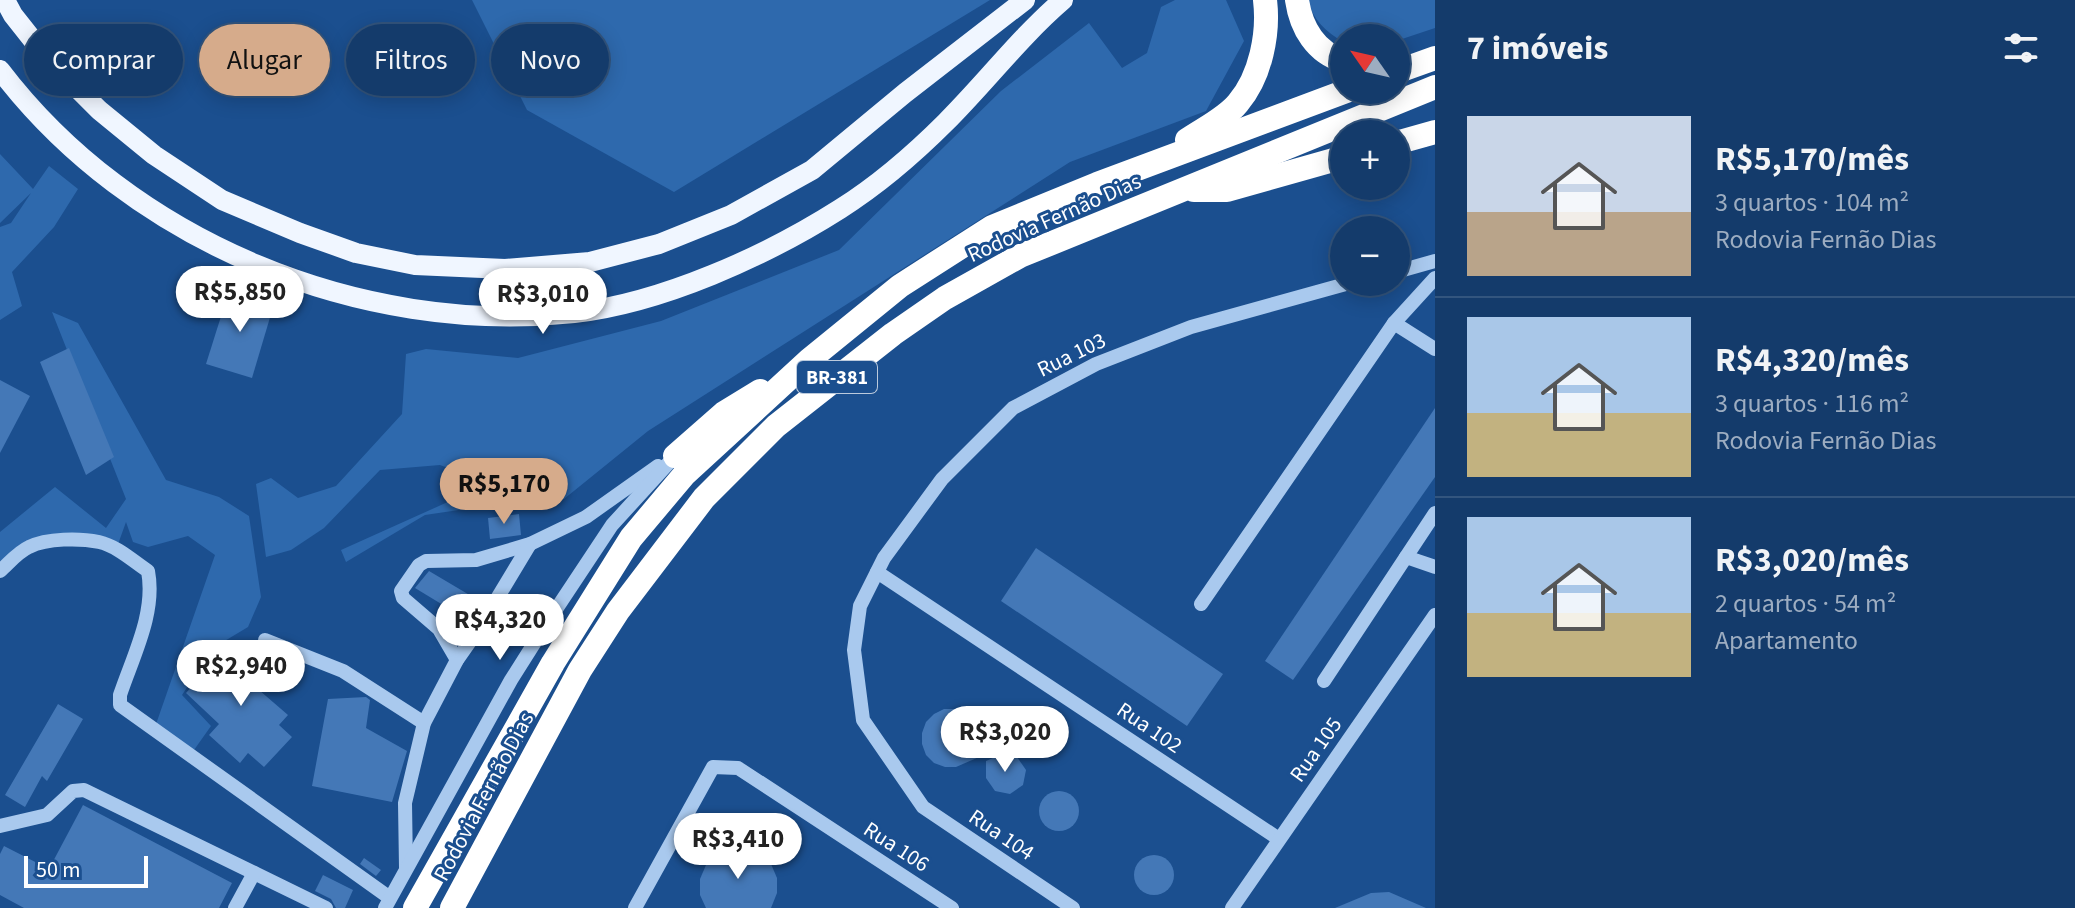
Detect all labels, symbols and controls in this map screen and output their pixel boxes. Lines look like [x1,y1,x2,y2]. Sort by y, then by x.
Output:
chip: Comprar [24,24,183,96]
chip: Alugar [199,24,330,96]
chip: Filtros [346,24,475,96]
chip: Novo [491,24,609,96]
north arrow [1330,24,1410,104]
map controls [1330,24,1410,296]
text: 7 imóveis [1467,24,1608,73]
icon: filters [1999,26,2043,70]
button: + [1330,120,1410,200]
text: R$5,170/mês [1715,135,1909,184]
icon: home [1531,148,1627,244]
street label: Rodovia Fernão Dias [962,165,1146,271]
text: 3 quartos · 104 m² [1715,184,1909,221]
button: − [1330,216,1410,296]
text: Rodovia Fernão Dias [1715,221,1936,258]
pin: R$5,850 [166,266,314,334]
pin: R$3,010 [469,268,617,336]
text: R$5,850 [194,273,286,310]
text: R$3,010 [497,275,589,312]
street label: Rua 103 [1032,325,1111,385]
text: R$4,320/mês [1715,336,1909,385]
icon: home [1531,349,1627,445]
road number: BR-381 [797,361,877,393]
text: 3 quartos · 116 m² [1715,385,1909,422]
text: Rodovia Fernão Dias [1715,422,1936,459]
pin: R$5,170 [430,458,578,526]
text: R$5,170 [458,465,550,502]
text: R$3,020/mês [1715,536,1909,585]
icon: home [1531,549,1627,645]
text: 2 quartos · 54 m² [1715,585,1896,622]
pin: R$4,320 [426,594,574,662]
text: R$4,320 [454,601,546,638]
text: Apartamento [1715,622,1858,659]
pin: R$2,940 [167,640,315,708]
text: R$2,940 [195,647,287,684]
street label: Rua 102 [1110,694,1189,761]
street label: Rodovia Fernão Dias [426,706,542,887]
pin: R$3,020 [931,706,1079,774]
street label: Rua 105 [1282,711,1350,789]
text: R$3,020 [959,713,1051,750]
street label: Rua 104 [962,801,1041,868]
pin: R$3,410 [664,813,812,881]
street label: Rua 106 [857,814,936,880]
text: R$3,410 [692,820,784,857]
scale bar [24,852,148,888]
text: 50 m [36,854,81,886]

